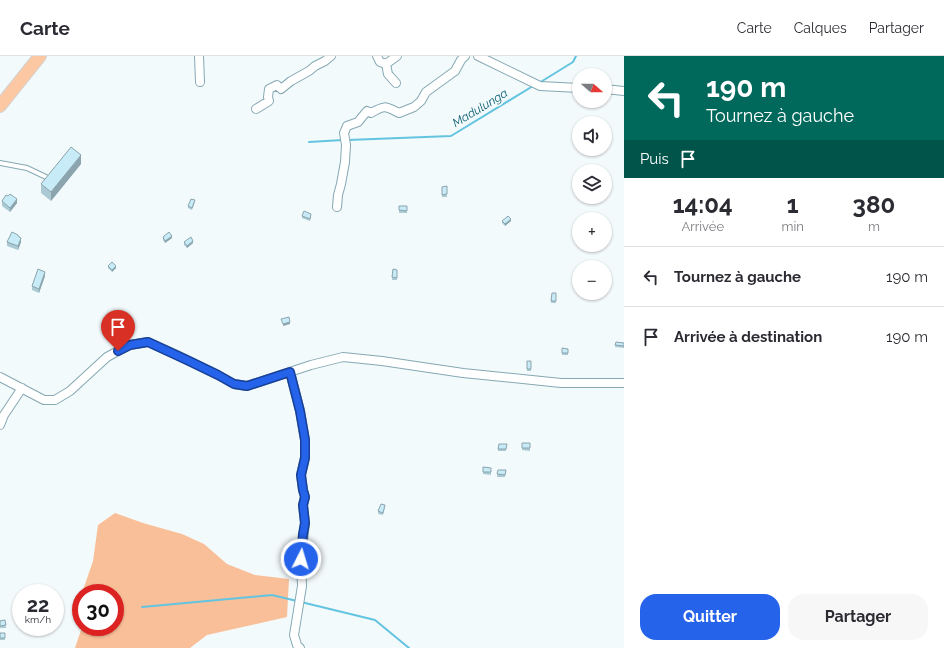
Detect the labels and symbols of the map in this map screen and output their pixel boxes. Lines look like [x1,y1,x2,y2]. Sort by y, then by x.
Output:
north arrow [572,68,612,108]
water label: Madulunga [450,86,510,130]
pin [101,310,135,351]
position arrow [280,538,322,580]
speed limit sign: 30 [72,584,124,636]

